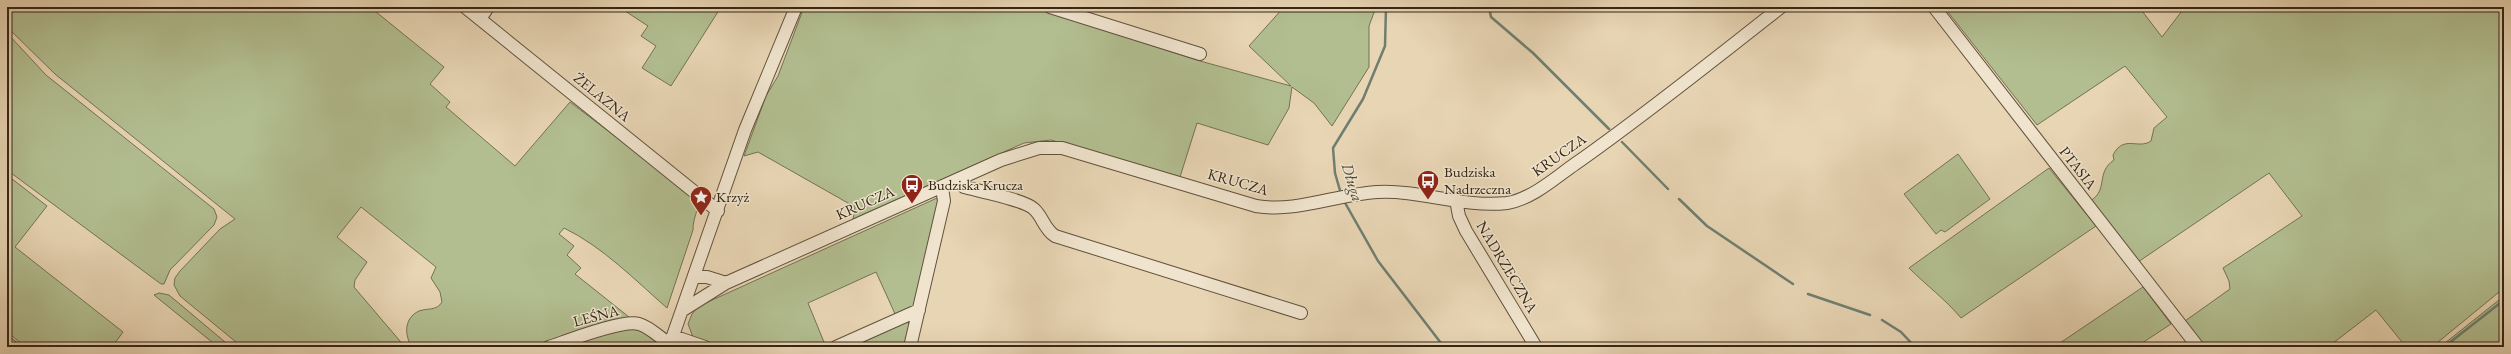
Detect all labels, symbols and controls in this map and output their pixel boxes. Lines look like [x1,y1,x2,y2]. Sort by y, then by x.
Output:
street label: ŻELAZNA [570,68,635,126]
street label: KRUCZA [1528,129,1590,180]
street label: PTASIA [2056,142,2102,194]
water label: Długa [1336,159,1368,204]
place label: Budziska Nadrzeczna [1444,162,1511,198]
street label: KRUCZA [1206,164,1271,199]
bus stop icon: Budziska Nadrzeczna [1415,168,1441,201]
bus stop icon: Budziska Krucza [899,172,925,205]
place label: Budziska Krucza [928,175,1023,194]
street label: KRUCZA [833,181,898,224]
place icon: Krzyż [688,184,714,217]
place label: Krzyż [716,187,749,206]
street label: NADRZECZNA [1473,217,1543,317]
street label: LEŚNA [571,300,621,331]

